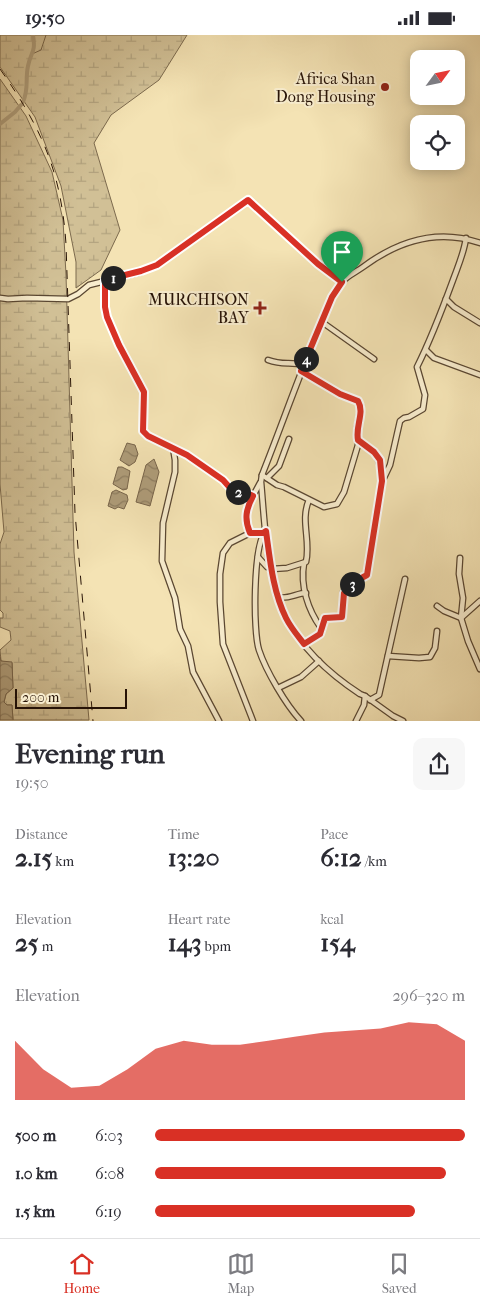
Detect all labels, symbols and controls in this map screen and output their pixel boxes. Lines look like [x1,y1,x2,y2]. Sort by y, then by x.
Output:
text: 19:50 [25,7,65,29]
north arrow [410,50,465,105]
map controls [410,50,465,170]
place label: Africa Shan Dong Housing [276,69,376,106]
marker: Africa Shan Dong Housing [379,81,391,93]
button: locate [410,115,465,170]
pin [321,231,363,282]
icon: arrive [328,238,356,266]
pin: 1 [100,265,126,291]
text: 1 [111,270,116,287]
place label: MURCHISON BAY [148,290,250,327]
marker: MURCHISON BAY [253,301,267,315]
pin: 4 [294,347,318,371]
text: 4 [302,351,311,368]
pin: 2 [226,479,250,505]
text: 2 [235,484,242,501]
pin: 3 [340,571,364,597]
text: 3 [350,576,355,593]
scale bar [15,686,128,709]
text: 200 m [22,689,59,706]
text: Evening run [15,737,165,770]
button: share [413,738,465,790]
text: 19:50 [15,773,49,792]
text: Distance [15,826,68,843]
text: Time [168,826,199,843]
text: Pace [320,826,348,843]
text: 2.15 [15,843,52,872]
text: 13:20 [168,843,220,872]
text: 6:12 [320,843,362,872]
text: km [52,853,74,870]
text: /km [362,853,387,870]
text: Elevation [15,911,72,928]
text: Heart rate [168,911,230,928]
text: kcal [320,911,344,928]
text: 25 [15,928,39,957]
text: 143 [168,928,202,957]
text: 154 [320,928,355,957]
text: m [39,938,53,955]
text: bpm [202,938,231,955]
text: Elevation [15,986,80,1005]
text: 296–320 m [392,986,465,1005]
text: 500 m [15,1126,56,1145]
text: 6:03 [95,1126,123,1145]
text: 1.0 km [15,1164,58,1183]
text: 6:08 [95,1164,124,1183]
text: 1.5 km [15,1202,55,1221]
text: 6:19 [95,1202,122,1221]
tab: Home [63,1250,100,1297]
tab: Map [227,1250,255,1297]
tab: Saved [382,1250,417,1297]

